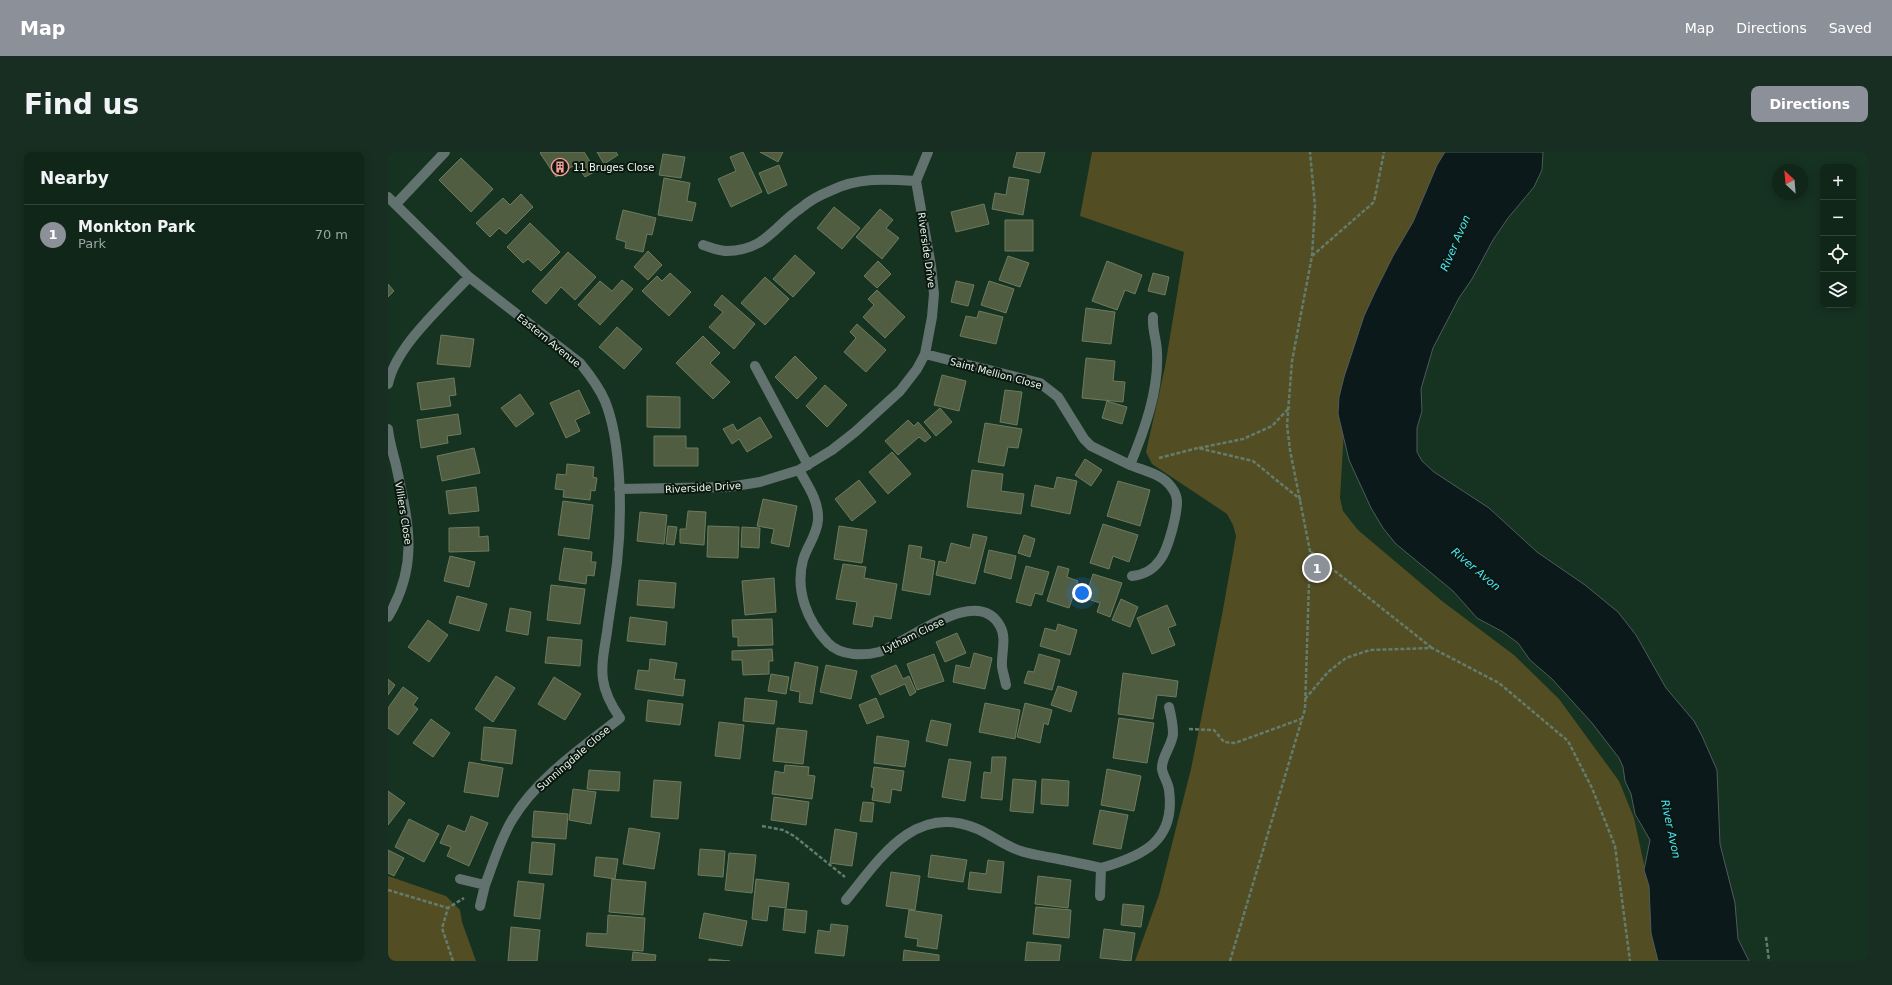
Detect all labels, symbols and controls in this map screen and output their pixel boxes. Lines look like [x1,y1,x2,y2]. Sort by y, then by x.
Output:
text: Map [20,17,65,39]
text: Map [1685,20,1714,36]
text: Directions [1736,20,1807,36]
text: Saved [1829,20,1872,36]
button: Directions [1751,86,1868,122]
text: Find us [24,88,139,121]
building icon: 11 Bruges Close [550,157,570,177]
place label: 11 Bruges Close [573,162,654,173]
north arrow [1772,164,1808,200]
map controls [1820,164,1856,308]
button: + [1820,164,1856,200]
text: Nearby [40,168,109,188]
button: − [1820,200,1856,236]
street label: Riverside Drive [916,212,937,289]
water label: River Avon [1438,213,1473,273]
text: Monkton Park [78,218,195,236]
text: 1 [48,227,58,242]
text: 70 m [315,227,348,242]
text: Park [78,236,106,251]
button: locate [1820,236,1856,272]
button: layers [1820,272,1856,308]
street label: Eastern Avenue [515,311,583,369]
street label: Saint Mellion Close [949,356,1043,391]
street label: Riverside Drive [665,480,741,495]
street label: Villiers Close [393,481,414,545]
water label: River Avon [1449,545,1503,594]
pin: 1 [1304,553,1330,583]
your location [1072,583,1092,603]
street label: Lytham Close [881,616,946,655]
street label: Sunningdale Close [535,724,612,793]
water label: River Avon [1658,799,1683,860]

